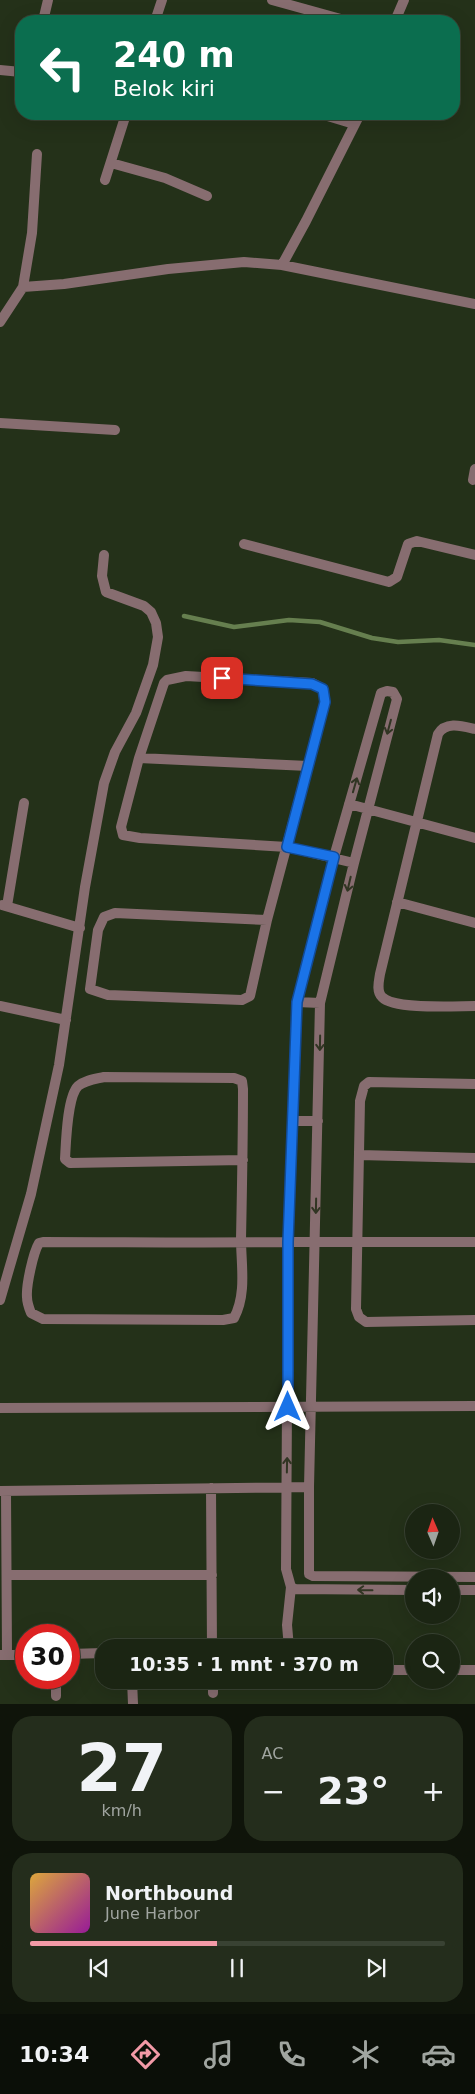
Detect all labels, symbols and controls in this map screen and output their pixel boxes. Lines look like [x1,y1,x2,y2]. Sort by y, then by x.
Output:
icon: left [30,35,95,100]
text: 240 m [113,35,235,75]
text: Belok kiri [113,76,215,101]
pin [201,657,243,699]
icon: arrive [208,664,236,692]
one-way arrow [384,718,394,734]
one-way arrow [350,777,360,793]
one-way arrow [344,876,353,892]
one-way arrow [315,1035,324,1051]
one-way arrow [312,1198,321,1214]
position arrow [261,1380,313,1432]
one-way arrow [283,1457,292,1473]
north arrow [405,1504,460,1559]
map controls [405,1504,460,1689]
button: sound [405,1569,460,1624]
one-way arrow [357,1585,373,1594]
speed limit sign: 30 [15,1624,80,1689]
button: search [405,1634,460,1689]
text: 10:35 · 1 mnt · 370 m [129,1653,359,1675]
text: 27 [77,1731,167,1806]
text: AC [262,1744,283,1763]
text: 23° [317,1769,389,1813]
text: − [262,1775,285,1808]
text: + [422,1775,445,1808]
text: km/h [102,1801,142,1820]
text: Northbound [105,1882,233,1904]
text: June Harbor [105,1904,200,1923]
icon: previous [85,1954,113,1982]
icon: pause [223,1954,251,1982]
icon: next [362,1954,390,1982]
icon: directions [128,2037,163,2072]
icon: music [201,2037,236,2072]
icon: phone [274,2037,309,2072]
icon: climate [348,2037,383,2072]
icon: car [421,2037,456,2072]
text: 10:34 [19,2042,89,2067]

